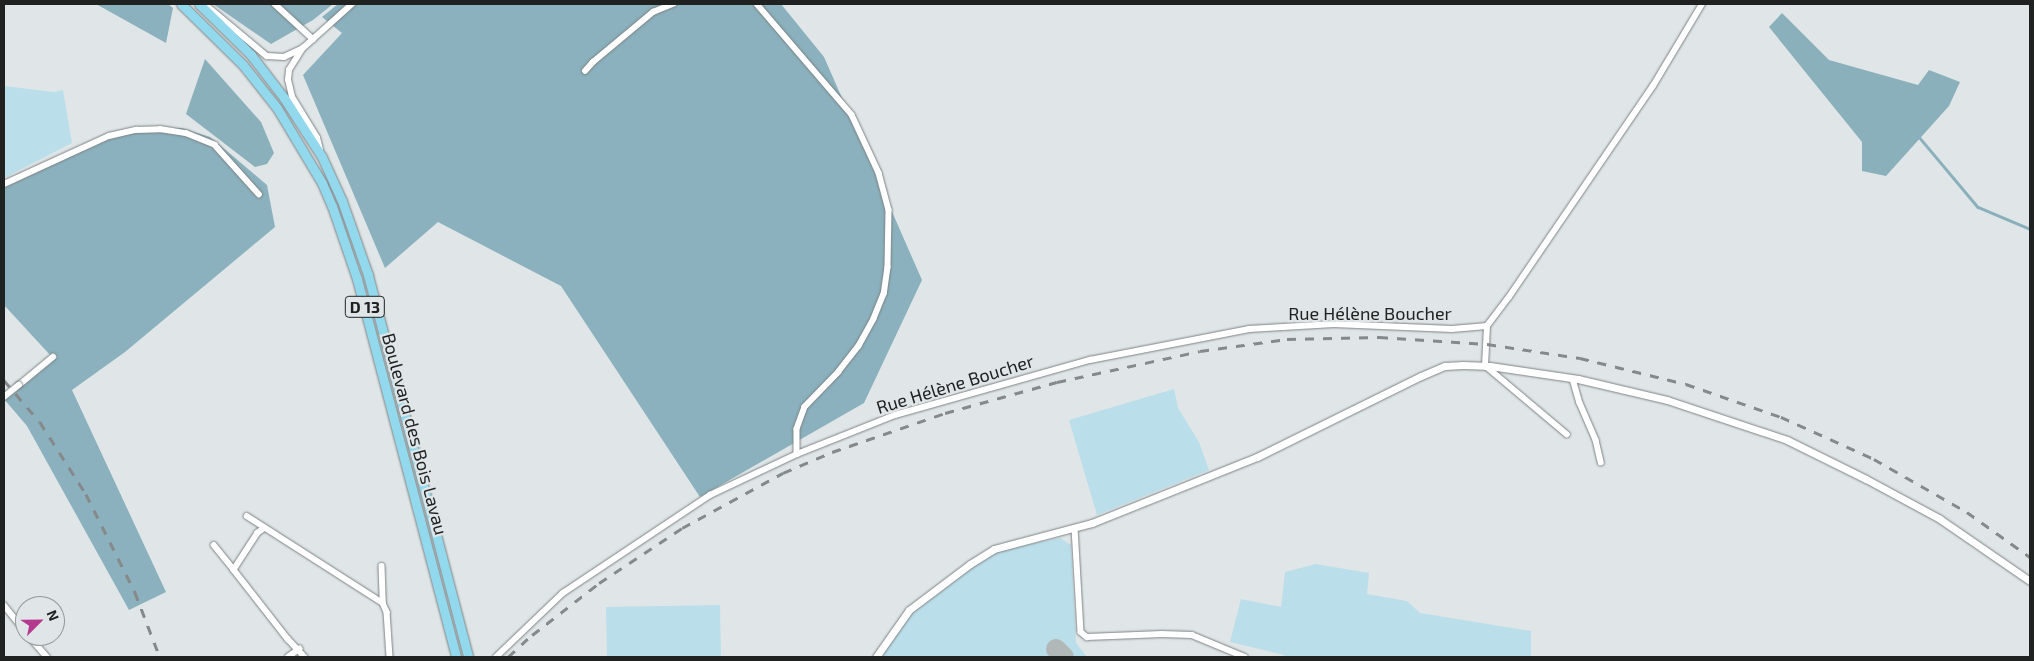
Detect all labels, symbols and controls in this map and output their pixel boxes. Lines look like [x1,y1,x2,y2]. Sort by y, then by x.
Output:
road number: D 13 [344,294,386,320]
street label: Rue Hélène Boucher [1288,302,1452,324]
street label: Boulevard des Bois Lavau [378,331,452,537]
street label: Rue Hélène Boucher [874,350,1036,418]
north arrow [15,596,65,646]
text: N [44,607,63,623]

